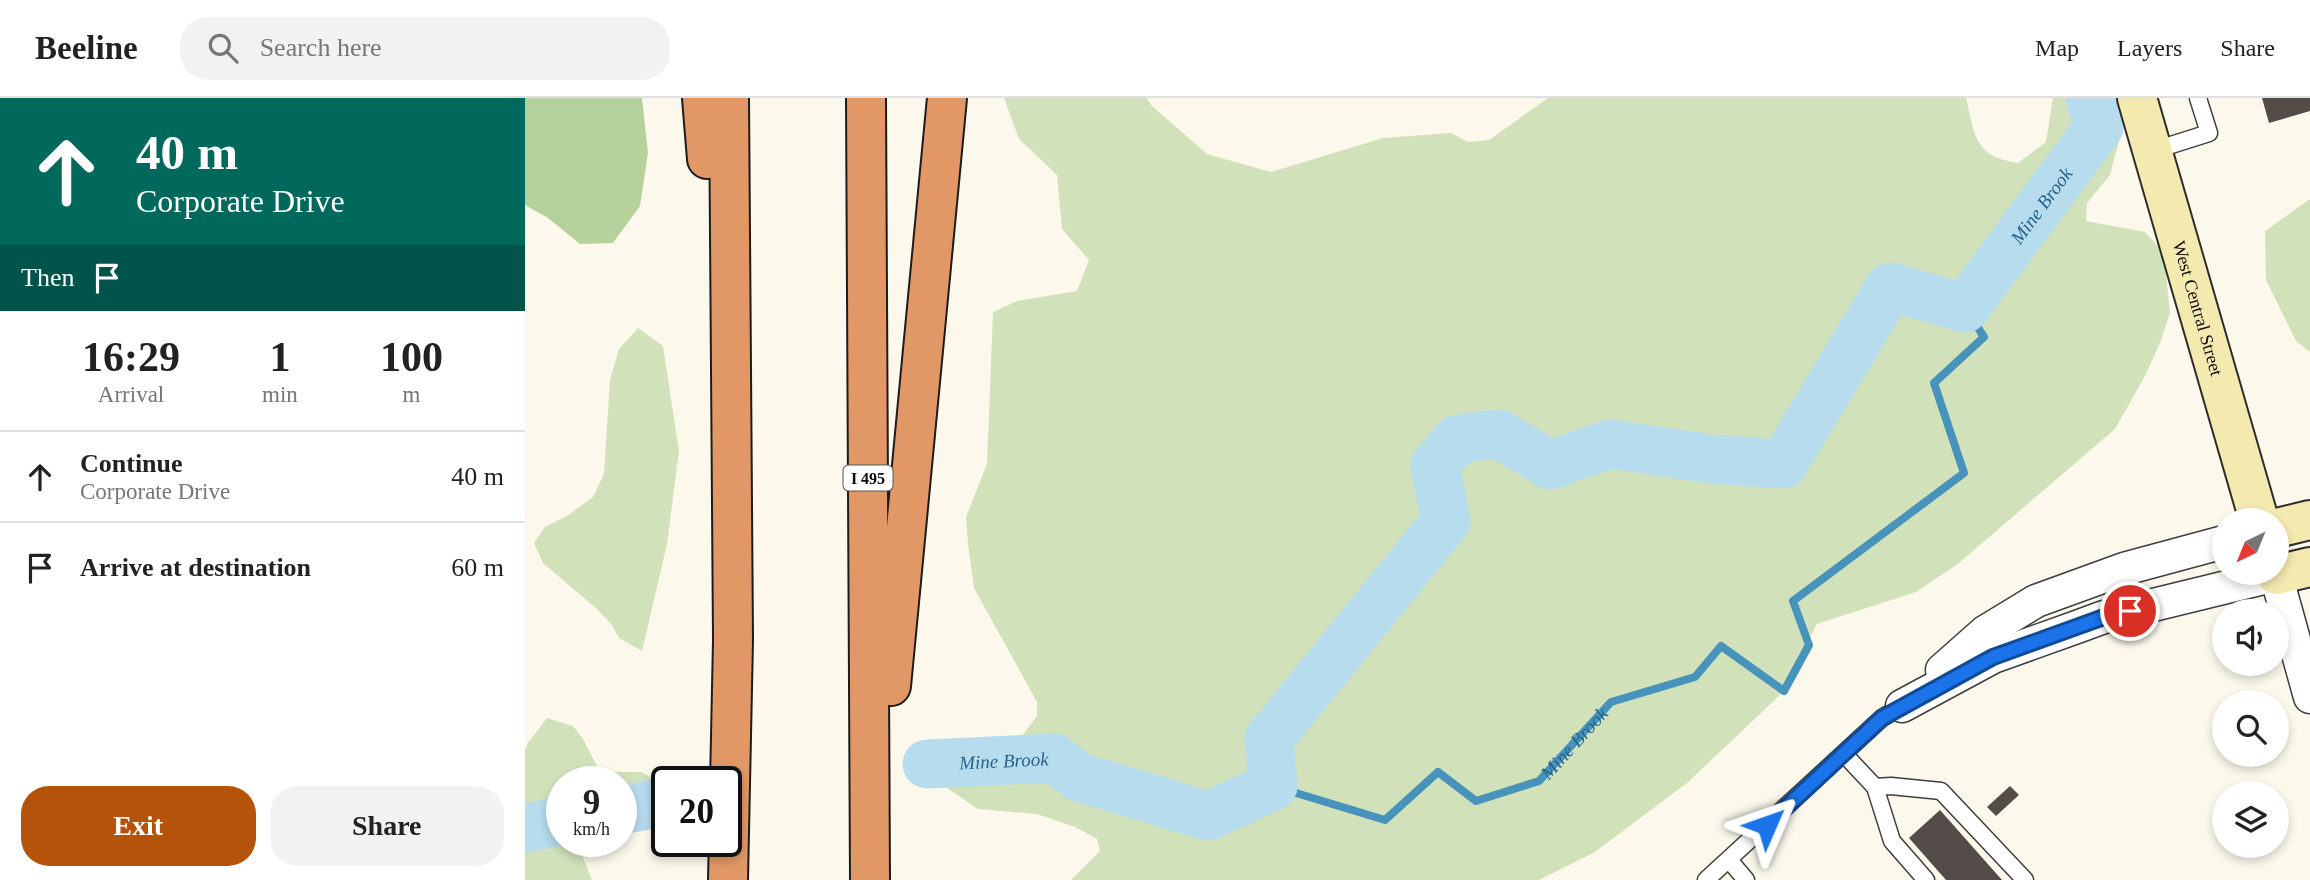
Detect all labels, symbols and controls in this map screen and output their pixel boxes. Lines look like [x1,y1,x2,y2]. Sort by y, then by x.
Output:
search box [180,17,670,80]
icon: search [204,29,242,67]
text: Beeline [35,30,138,66]
text: Search here [260,33,382,62]
text: Map [2035,35,2079,61]
text: Layers [2117,35,2182,61]
text: Share [2220,35,2275,61]
text: 40 m [136,125,238,180]
icon: ahead [21,126,112,217]
water label: Mine Brook [2005,163,2076,248]
text: Corporate Drive [136,183,345,219]
street label: West Central Street [2169,239,2227,378]
icon: arrive [88,259,126,297]
text: Then [21,263,74,292]
text: 16:29 [82,334,180,380]
text: 1 [269,334,290,380]
text: 100 [380,334,443,380]
text: Arrival [98,382,164,407]
text: min [262,382,298,407]
text: m [402,382,420,407]
text: Continue [80,449,183,478]
icon: ahead [21,458,59,496]
text: 40 m [451,462,504,491]
road number: I 495 [843,466,893,490]
text: Corporate Drive [80,479,230,504]
north arrow [2212,508,2289,584]
map controls [2212,508,2289,858]
icon: arrive [21,549,59,587]
text: Arrive at destination [80,553,311,582]
text: 60 m [451,553,504,582]
pin [2100,581,2160,641]
icon: arrive [2111,592,2149,630]
button: sound [2212,599,2289,676]
button: search [2212,690,2289,767]
water label: Mine Brook [1535,702,1612,784]
water label: Mine Brook [958,748,1050,773]
speed limit sign: 20 [651,766,742,857]
button: layers [2212,781,2289,858]
text: 9 [583,783,600,822]
button: Exit [21,786,256,866]
button: Share [270,786,504,866]
position arrow [1730,788,1804,862]
text: km/h [573,819,610,839]

